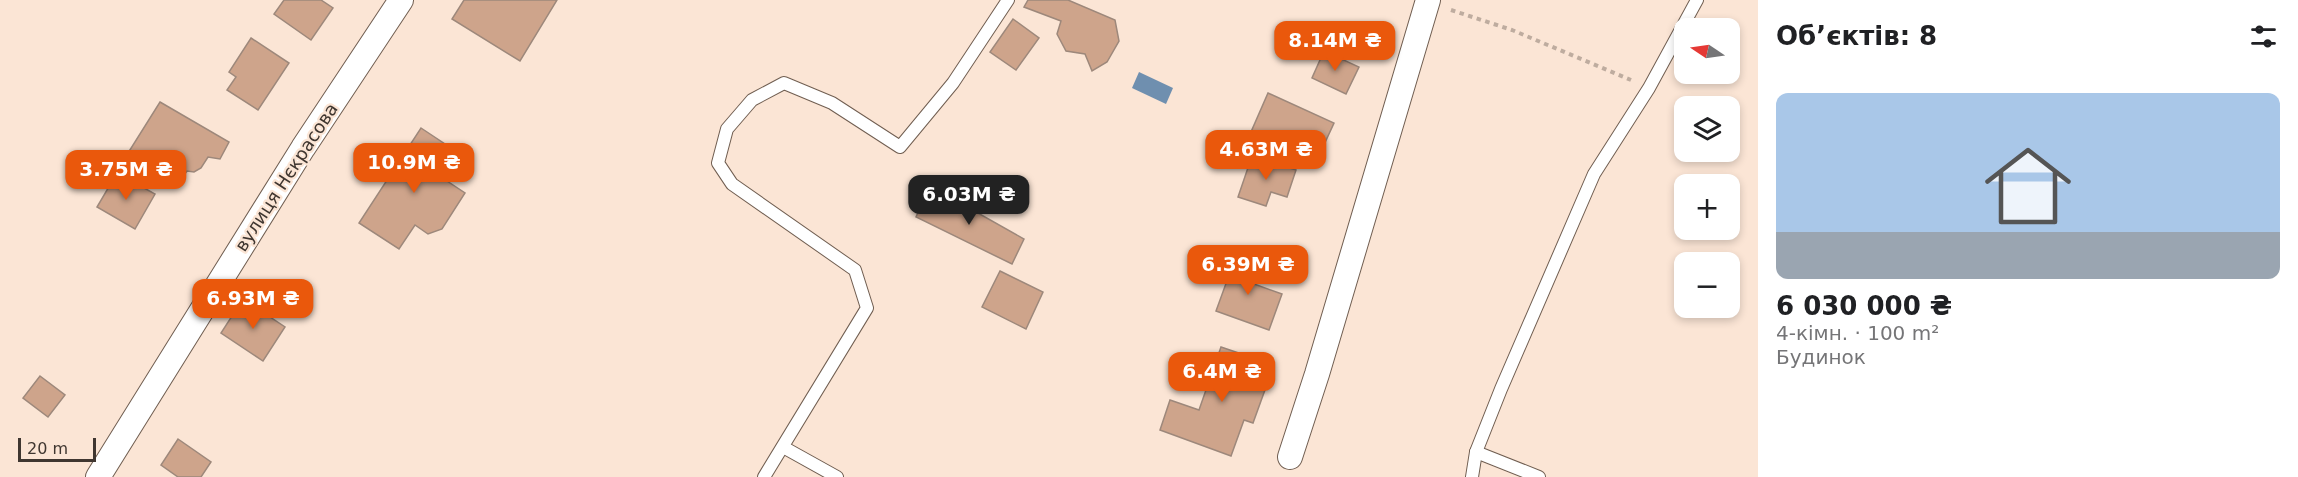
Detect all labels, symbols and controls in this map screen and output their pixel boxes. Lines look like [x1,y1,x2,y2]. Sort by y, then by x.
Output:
north arrow [1674,18,1740,84]
map controls [1674,18,1740,318]
icon: filters [2247,20,2280,53]
pin: 8.14M ₴ [1280,21,1390,72]
text: Об’єктів: 8 [1776,21,1937,51]
text: 8.14M ₴ [1288,28,1382,52]
button: layers [1674,96,1740,162]
street label: вулиця Нєкрасова [230,99,342,255]
pin: 4.63M ₴ [1211,130,1321,181]
icon: home [1974,132,2082,240]
text: 4.63M ₴ [1219,137,1313,161]
pin: 10.9M ₴ [359,143,469,194]
pin: 3.75M ₴ [71,150,181,201]
text: 10.9M ₴ [367,150,461,174]
text: 3.75M ₴ [79,157,173,181]
button: + [1674,174,1740,240]
pin: 6.03M ₴ [914,175,1024,226]
text: 6.03M ₴ [922,182,1016,206]
pin: 6.39M ₴ [1193,245,1303,296]
text: 6.39M ₴ [1201,252,1295,276]
button: − [1674,252,1740,318]
pin: 6.93M ₴ [198,279,308,330]
text: 6.93M ₴ [206,286,300,310]
text: 6 030 000 ₴ [1776,291,1952,321]
text: 4-кімн. · 100 m² [1776,321,1939,345]
text: Будинок [1776,345,1866,369]
pin: 6.4M ₴ [1173,352,1271,403]
text: 6.4M ₴ [1182,359,1262,383]
scale bar [18,435,96,462]
text: 20 m [27,439,68,458]

